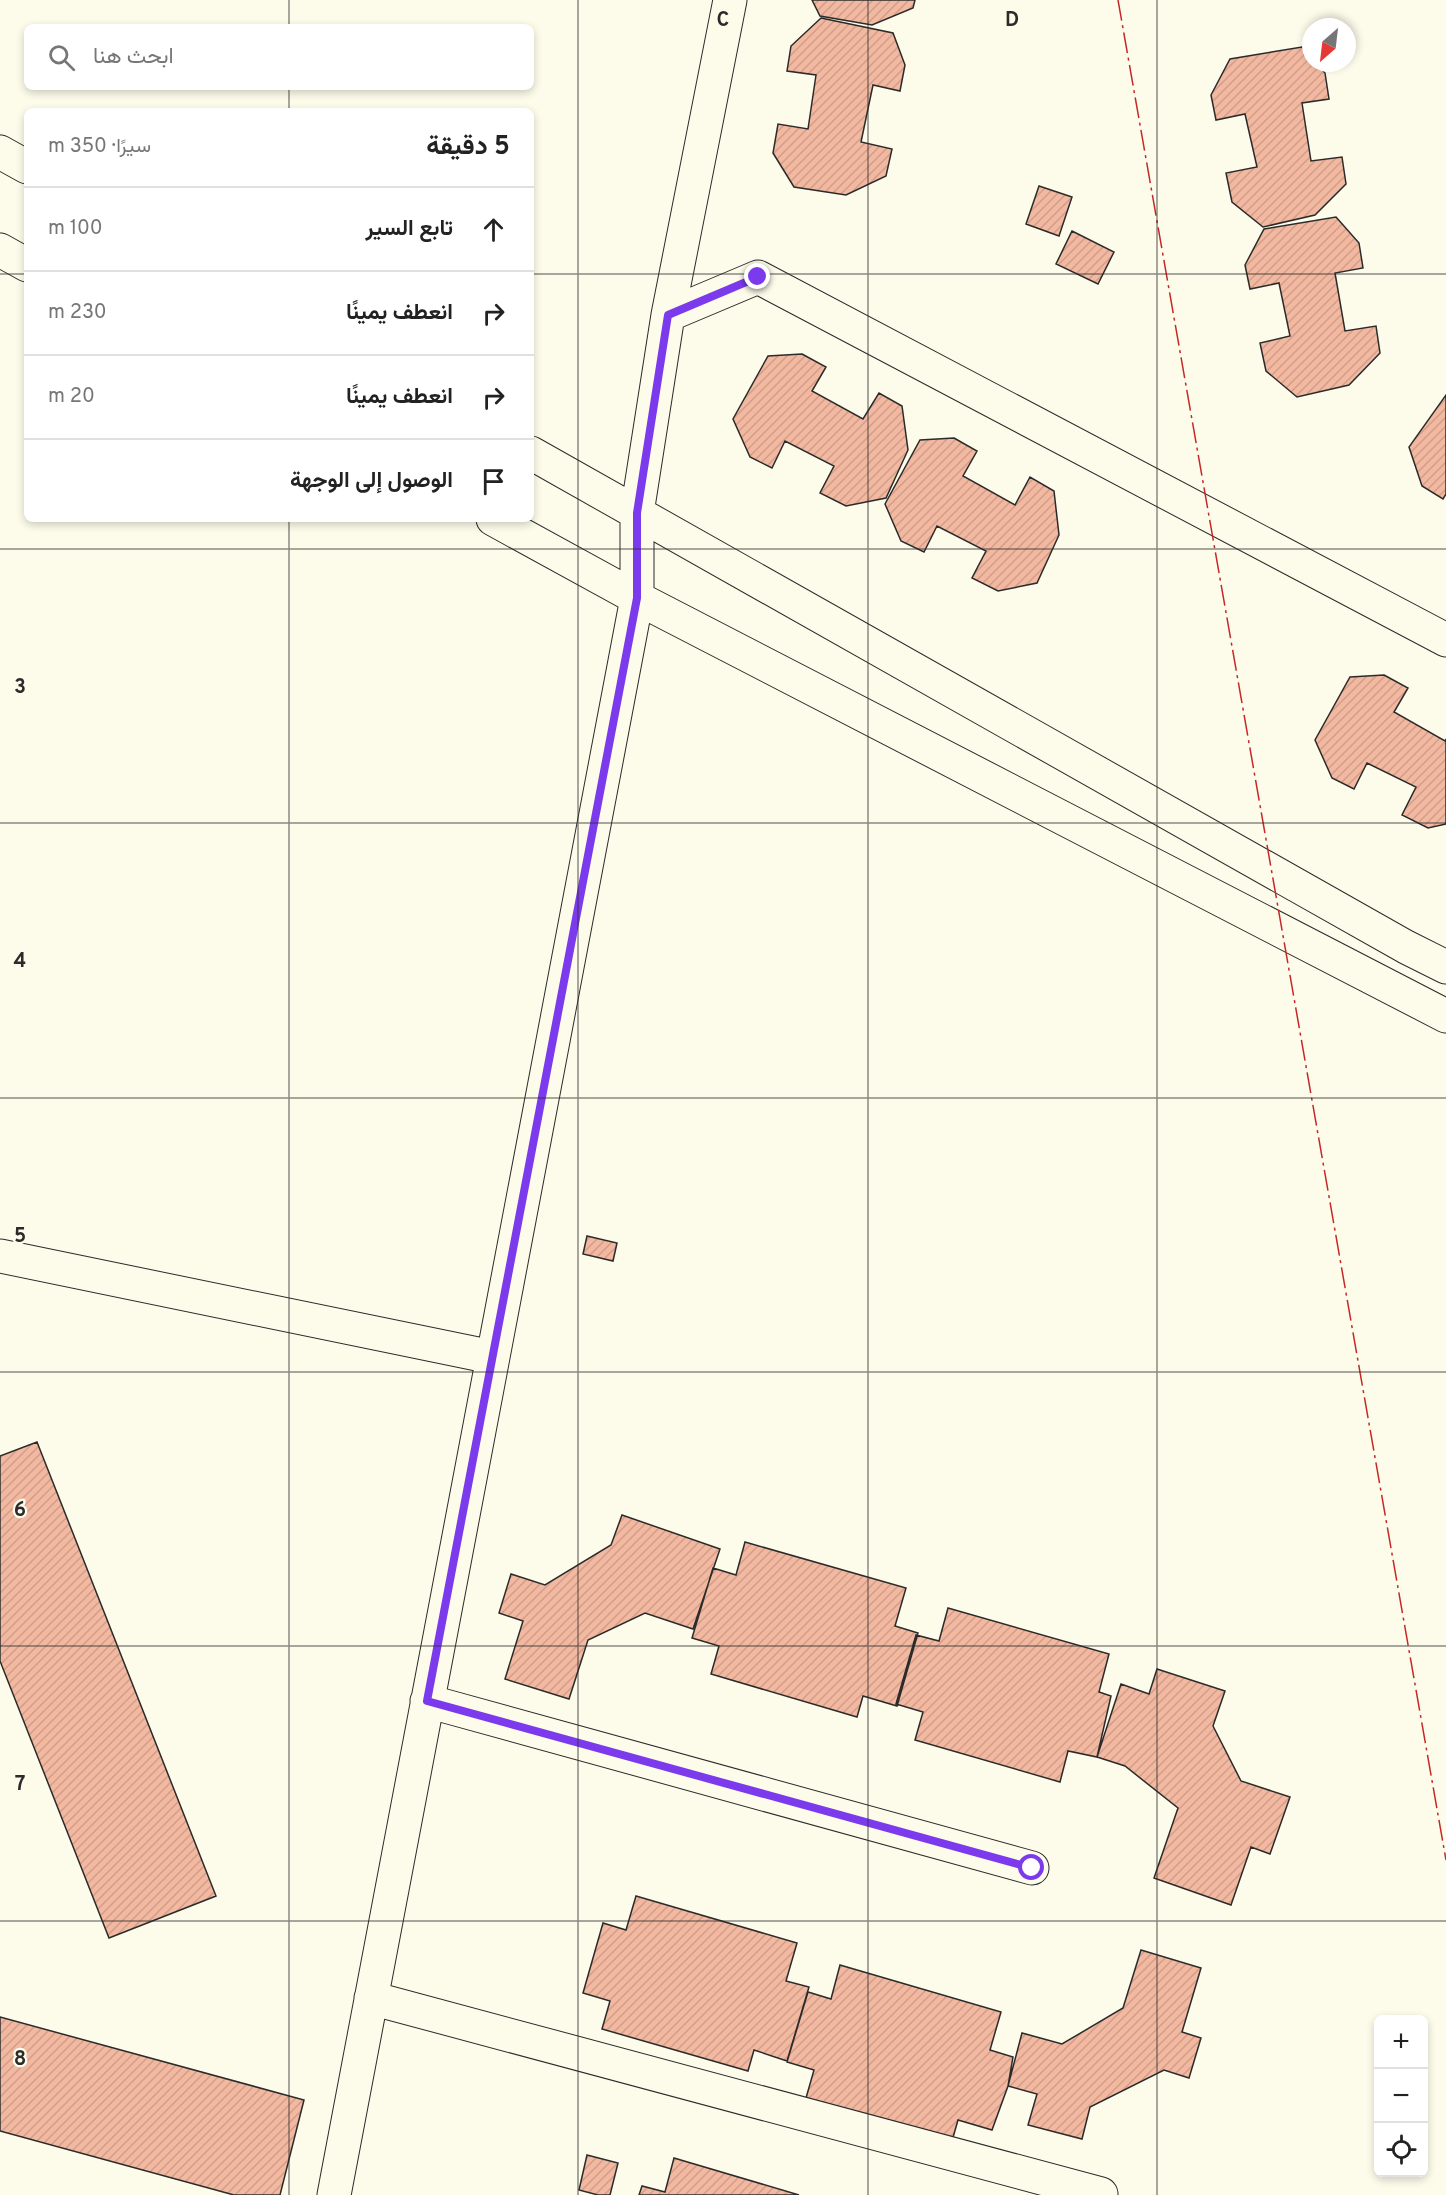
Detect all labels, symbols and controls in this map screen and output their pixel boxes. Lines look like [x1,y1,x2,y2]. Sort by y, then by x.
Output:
text: C [717,8,729,34]
text: D [1005,8,1019,34]
north arrow [1302,18,1356,72]
search box [24,24,534,90]
icon: search [45,41,78,74]
text: ابحث هنا [93,44,174,71]
text: 5 دقيقة [426,131,510,164]
text: سيرًا · 350 m [48,134,151,160]
icon: ahead [477,213,510,246]
text: 100 m [48,216,103,242]
text: تابع السير [365,216,453,243]
route end [744,263,770,289]
icon: right [477,297,510,330]
text: 230 m [48,300,107,326]
text: انعطف يمينًا [346,300,453,327]
icon: right [477,381,510,414]
text: 20 m [48,384,95,410]
text: انعطف يمينًا [346,384,453,411]
icon: arrive [477,465,510,498]
text: الوصول إلى الوجهة [290,468,453,495]
text: 3 [14,675,26,701]
text: 4 [14,949,26,975]
text: 5 [14,1224,26,1250]
text: 6 [14,1498,26,1524]
text: 7 [15,1772,25,1798]
route start [1018,1854,1044,1880]
map controls [1374,2015,1428,2177]
button: + [1374,2015,1428,2069]
text: 8 [14,2047,26,2073]
button: − [1374,2069,1428,2123]
button: locate [1374,2123,1428,2177]

